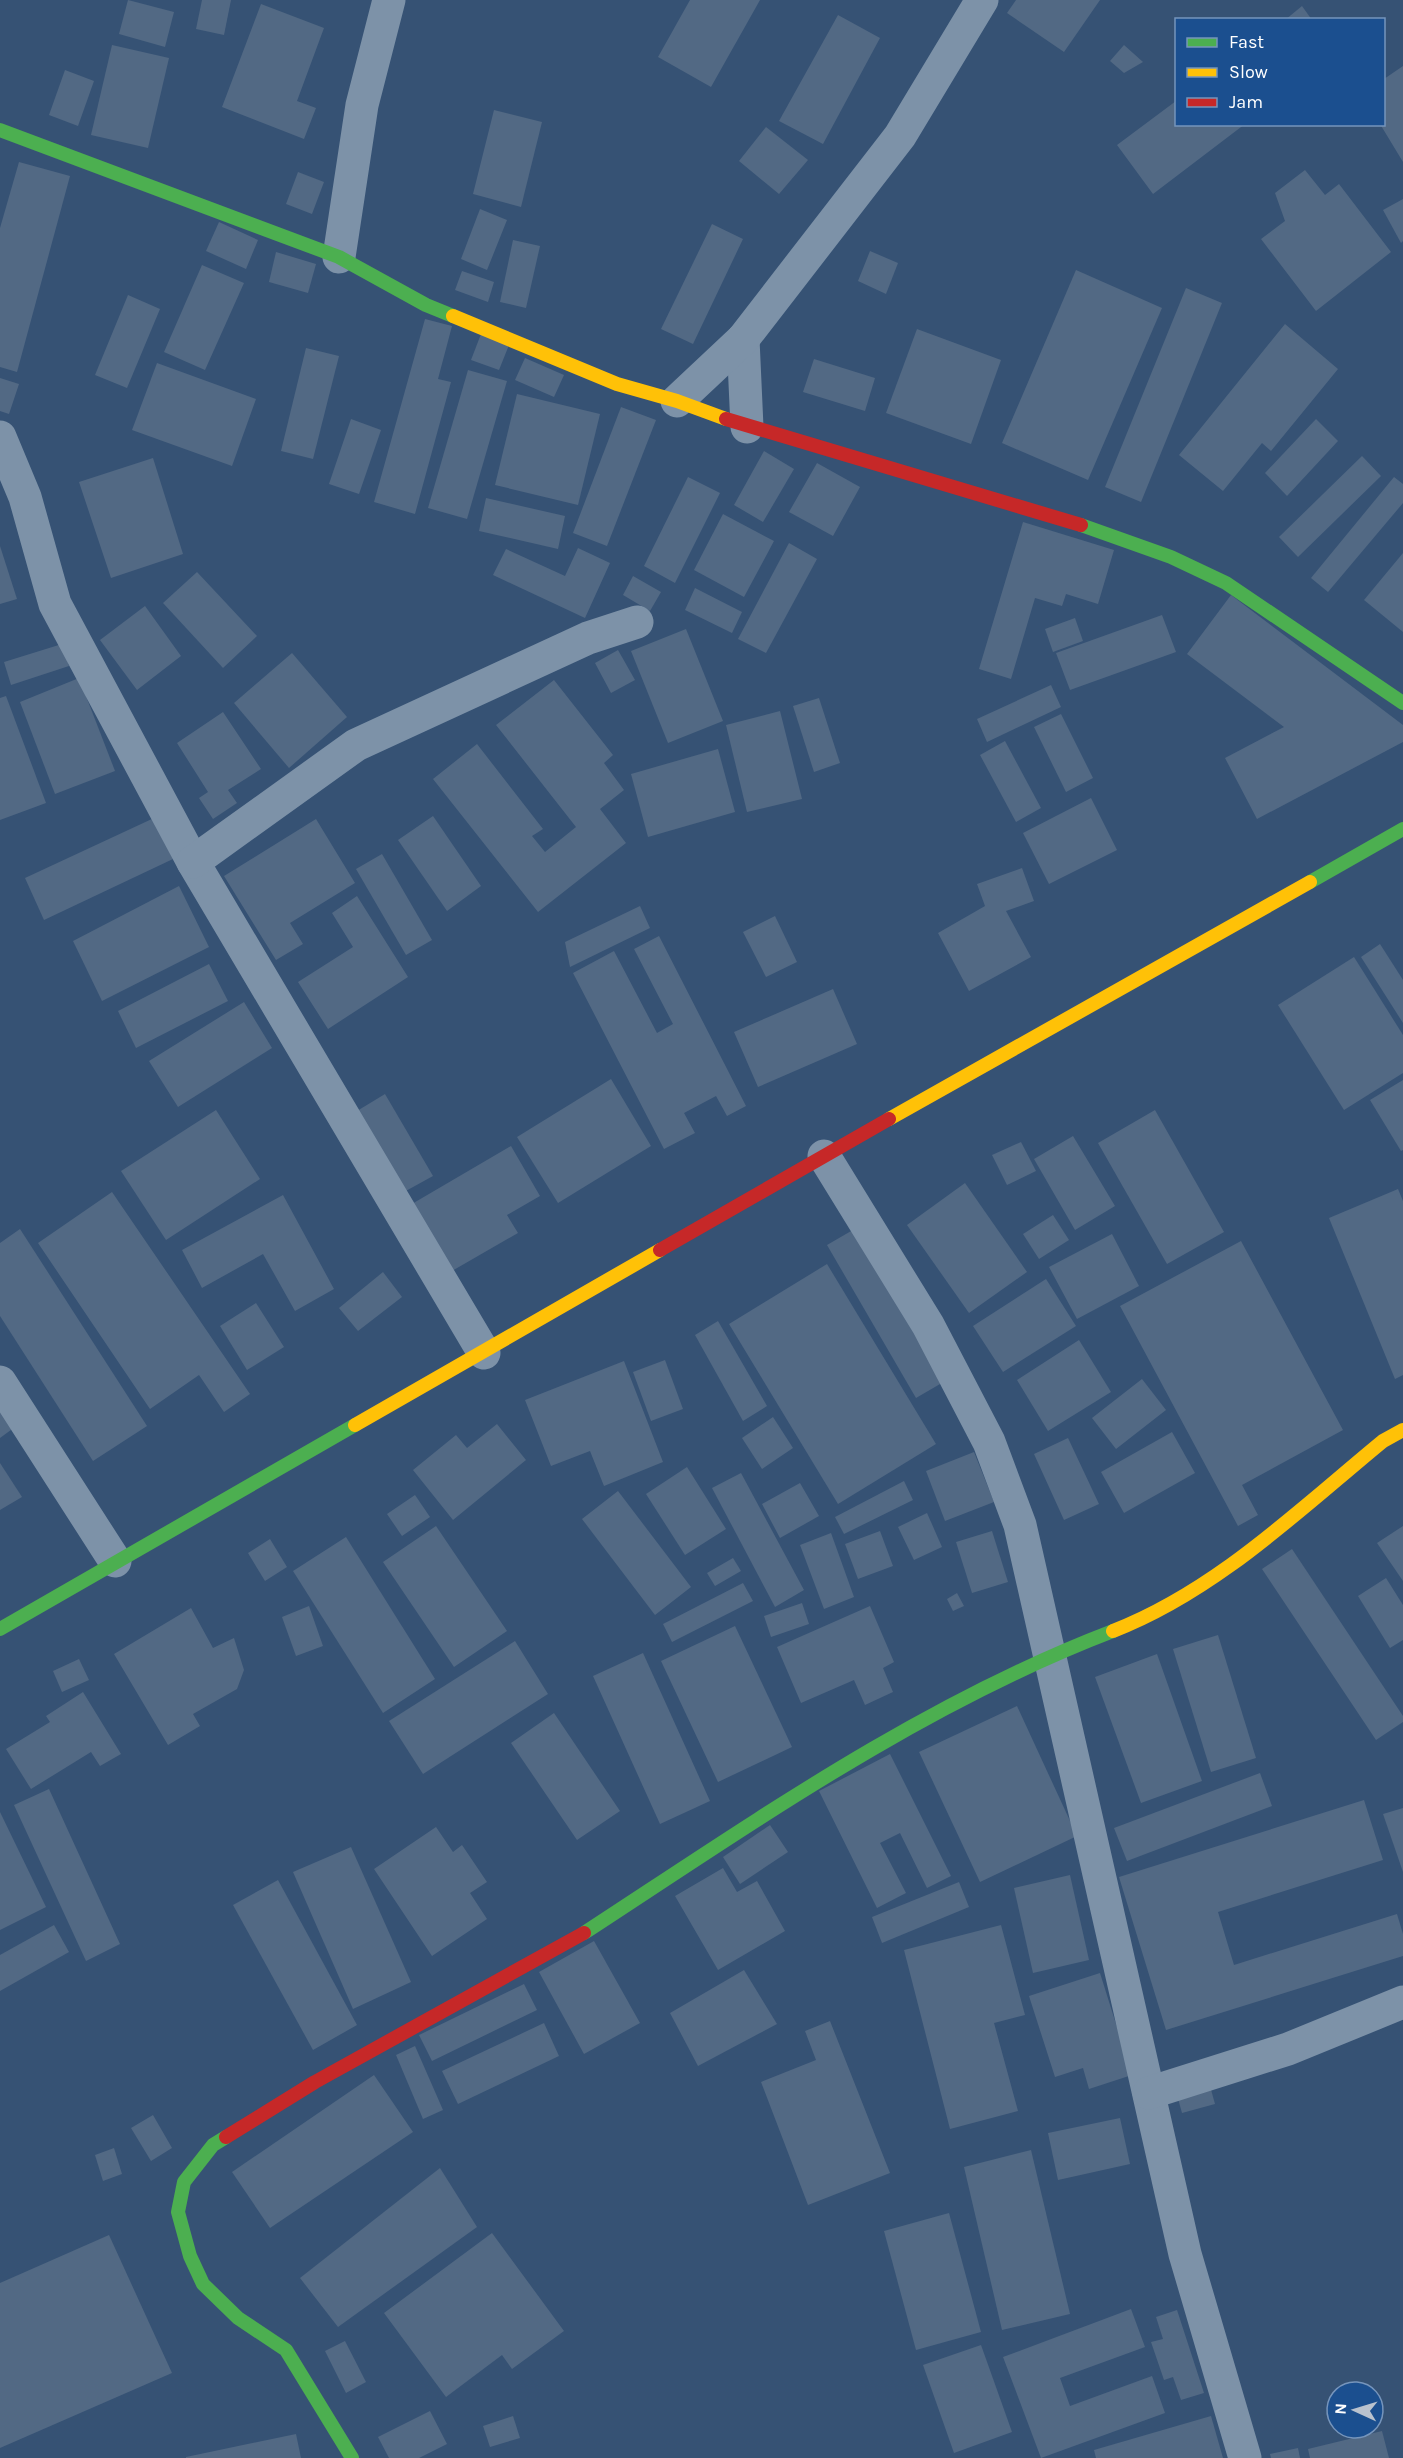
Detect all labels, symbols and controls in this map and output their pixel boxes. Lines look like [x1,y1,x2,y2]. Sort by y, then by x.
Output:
legend [1175,18,1385,126]
text: Fast [1229,31,1264,53]
text: Slow [1229,61,1268,83]
text: Jam [1229,91,1263,113]
north arrow [1325,2380,1385,2440]
text: N [1331,2403,1350,2415]

